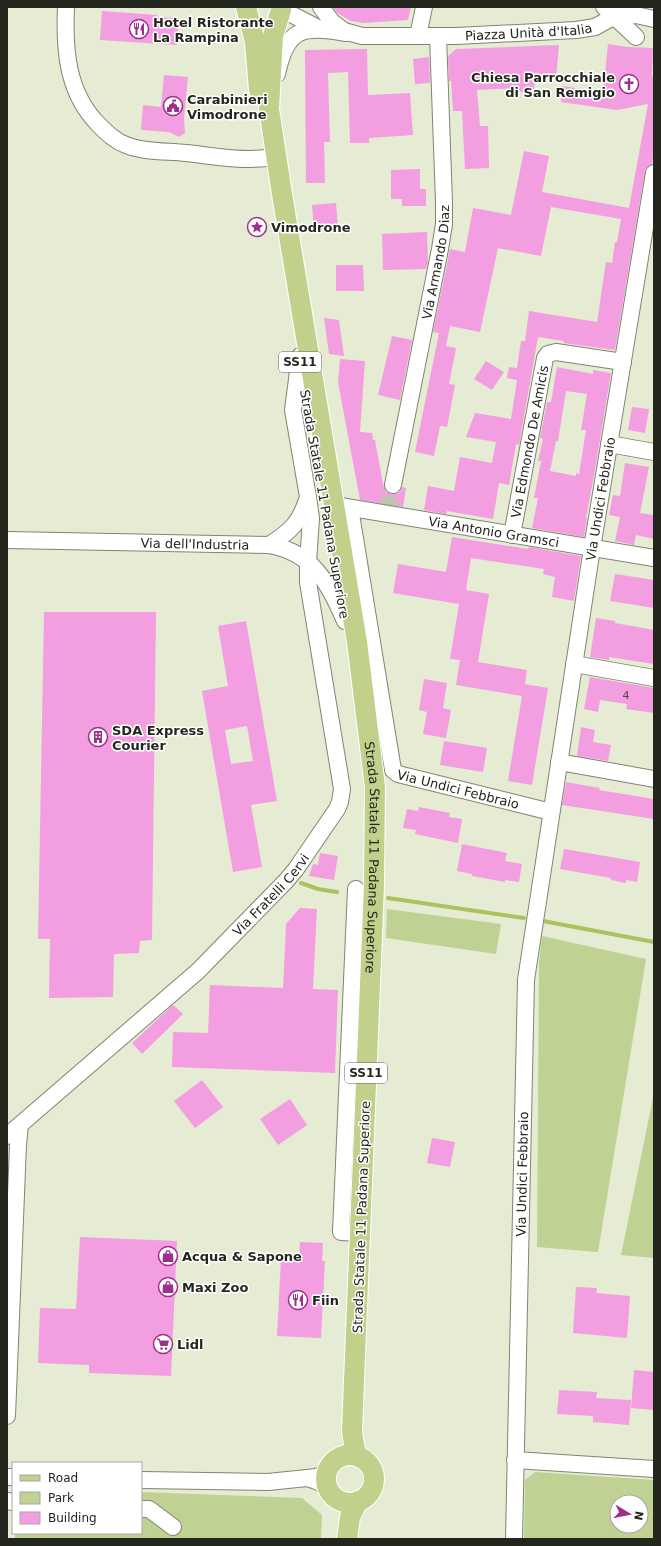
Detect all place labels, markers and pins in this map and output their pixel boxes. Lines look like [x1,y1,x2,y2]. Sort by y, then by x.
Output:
place label: Hotel Ristorante La Rampina [153,15,274,45]
restaurant icon: Hotel Ristorante La Rampina [128,18,150,40]
place label: Chiesa Parrocchiale di San Remigio [471,70,615,100]
church icon: Chiesa Parrocchiale di San Remigio [618,73,640,95]
place label: Carabinieri Vimodrone [187,92,268,122]
public building icon: Carabinieri Vimodrone [162,95,184,117]
place icon: Vimodrone [246,216,268,238]
place label: Vimodrone [271,220,351,235]
place label: SDA Express Courier [112,723,204,753]
building icon: SDA Express Courier [87,726,109,748]
shop icon: Acqua & Sapone [157,1245,179,1267]
place label: Acqua & Sapone [182,1249,302,1264]
shop icon: Maxi Zoo [157,1276,179,1298]
place label: Maxi Zoo [182,1280,248,1295]
restaurant icon: Fiin [287,1289,309,1311]
place label: Fiin [312,1293,339,1308]
supermarket icon: Lidl [152,1333,174,1355]
place label: Lidl [177,1337,204,1352]

